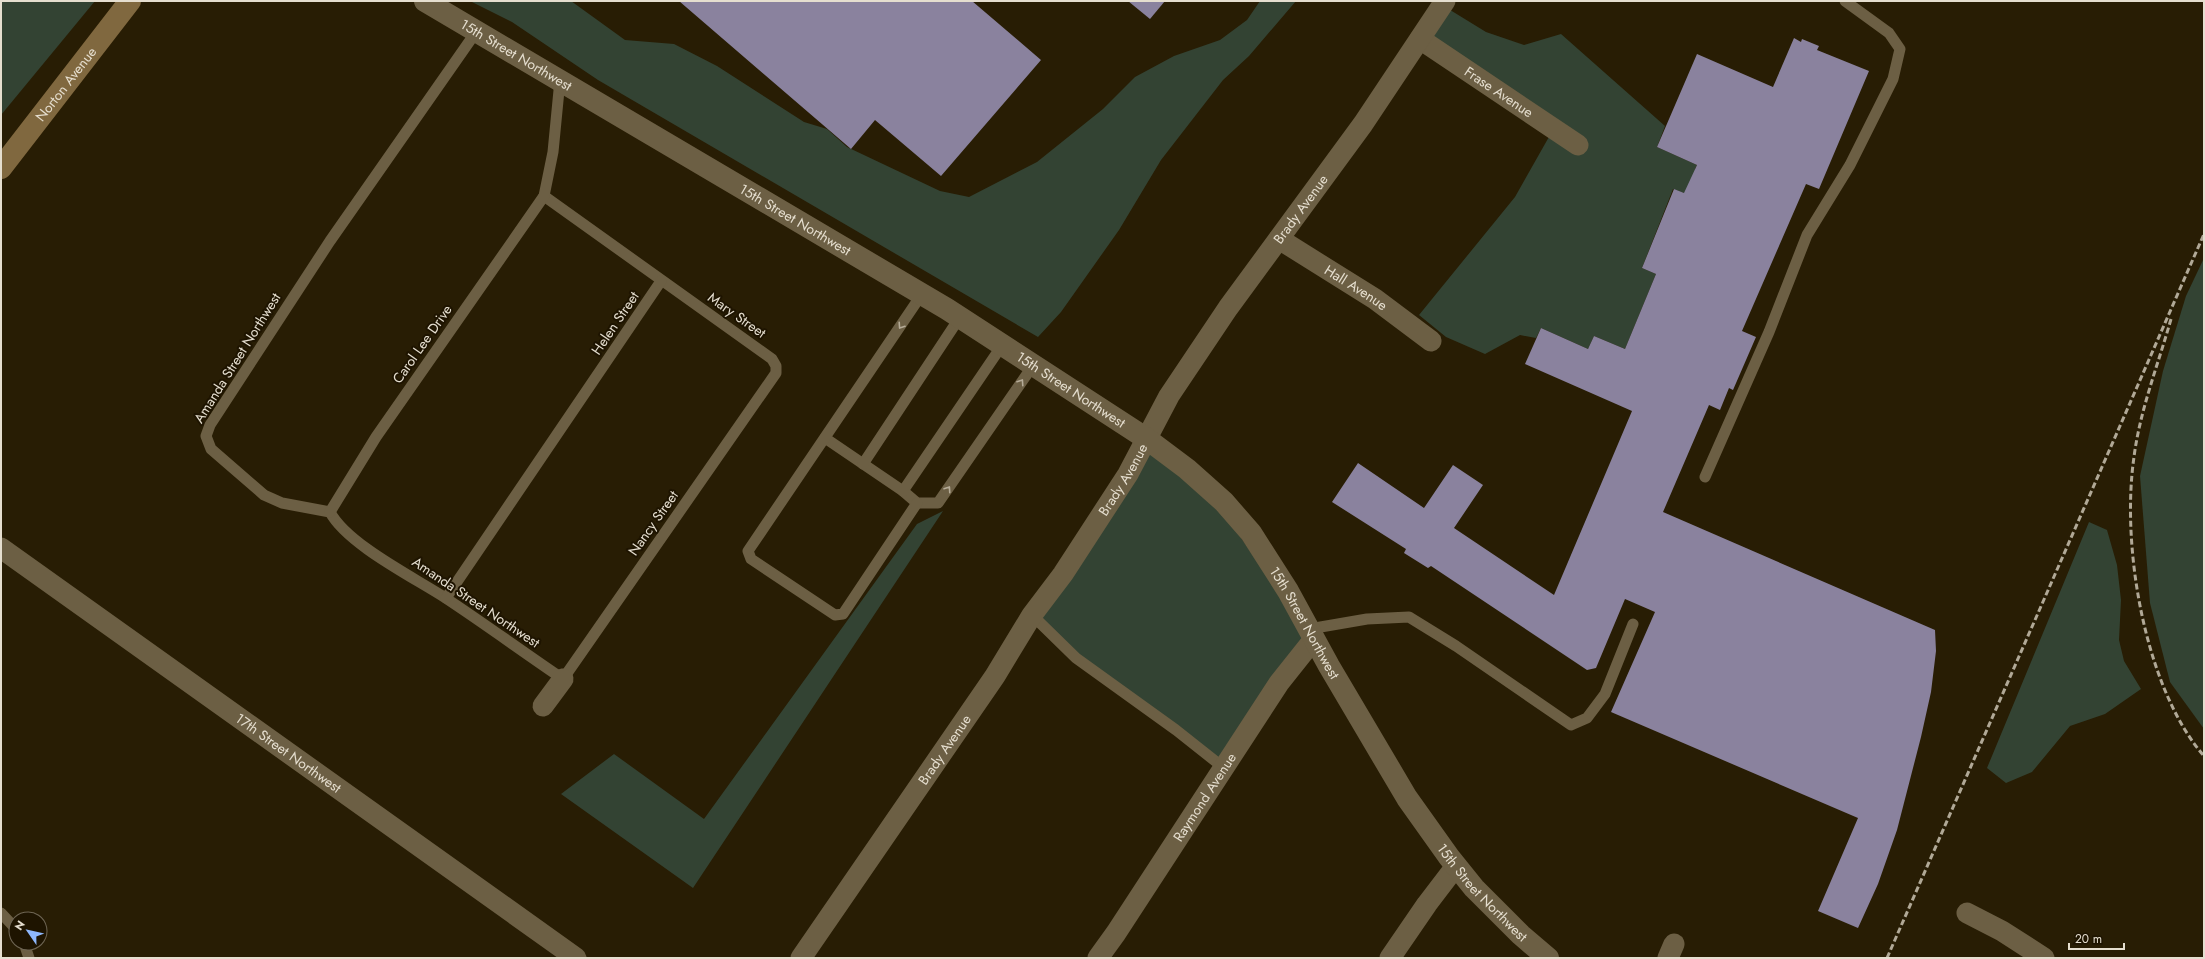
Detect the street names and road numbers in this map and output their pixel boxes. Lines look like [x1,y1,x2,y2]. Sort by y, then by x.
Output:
street label: 15th Street Northwest [457,14,576,96]
street label: Norton Avenue [31,43,101,126]
street label: Frase Avenue [1461,62,1537,122]
street label: Brady Avenue [1268,170,1333,248]
street label: 15th Street Northwest [736,179,855,261]
street label: Hall Avenue [1321,260,1392,315]
street label: Helen Street [586,287,644,359]
street label: Amanda Street Northwest [189,288,286,427]
street label: Mary Street [704,288,771,343]
street label: Carol Lee Drive [387,301,457,387]
street label: 15th Street Northwest [1013,347,1130,433]
street label: Brady Avenue [1093,440,1152,520]
street label: Nancy Street [623,486,683,560]
street label: Amanda Street Northwest [408,552,544,653]
street label: 15th Street Northwest [1265,563,1345,683]
street label: 17th Street Northwest [231,708,346,798]
street label: Brady Avenue [913,710,976,789]
street label: Raymond Avenue [1168,749,1241,846]
street label: 15th Street Northwest [1432,839,1532,947]

